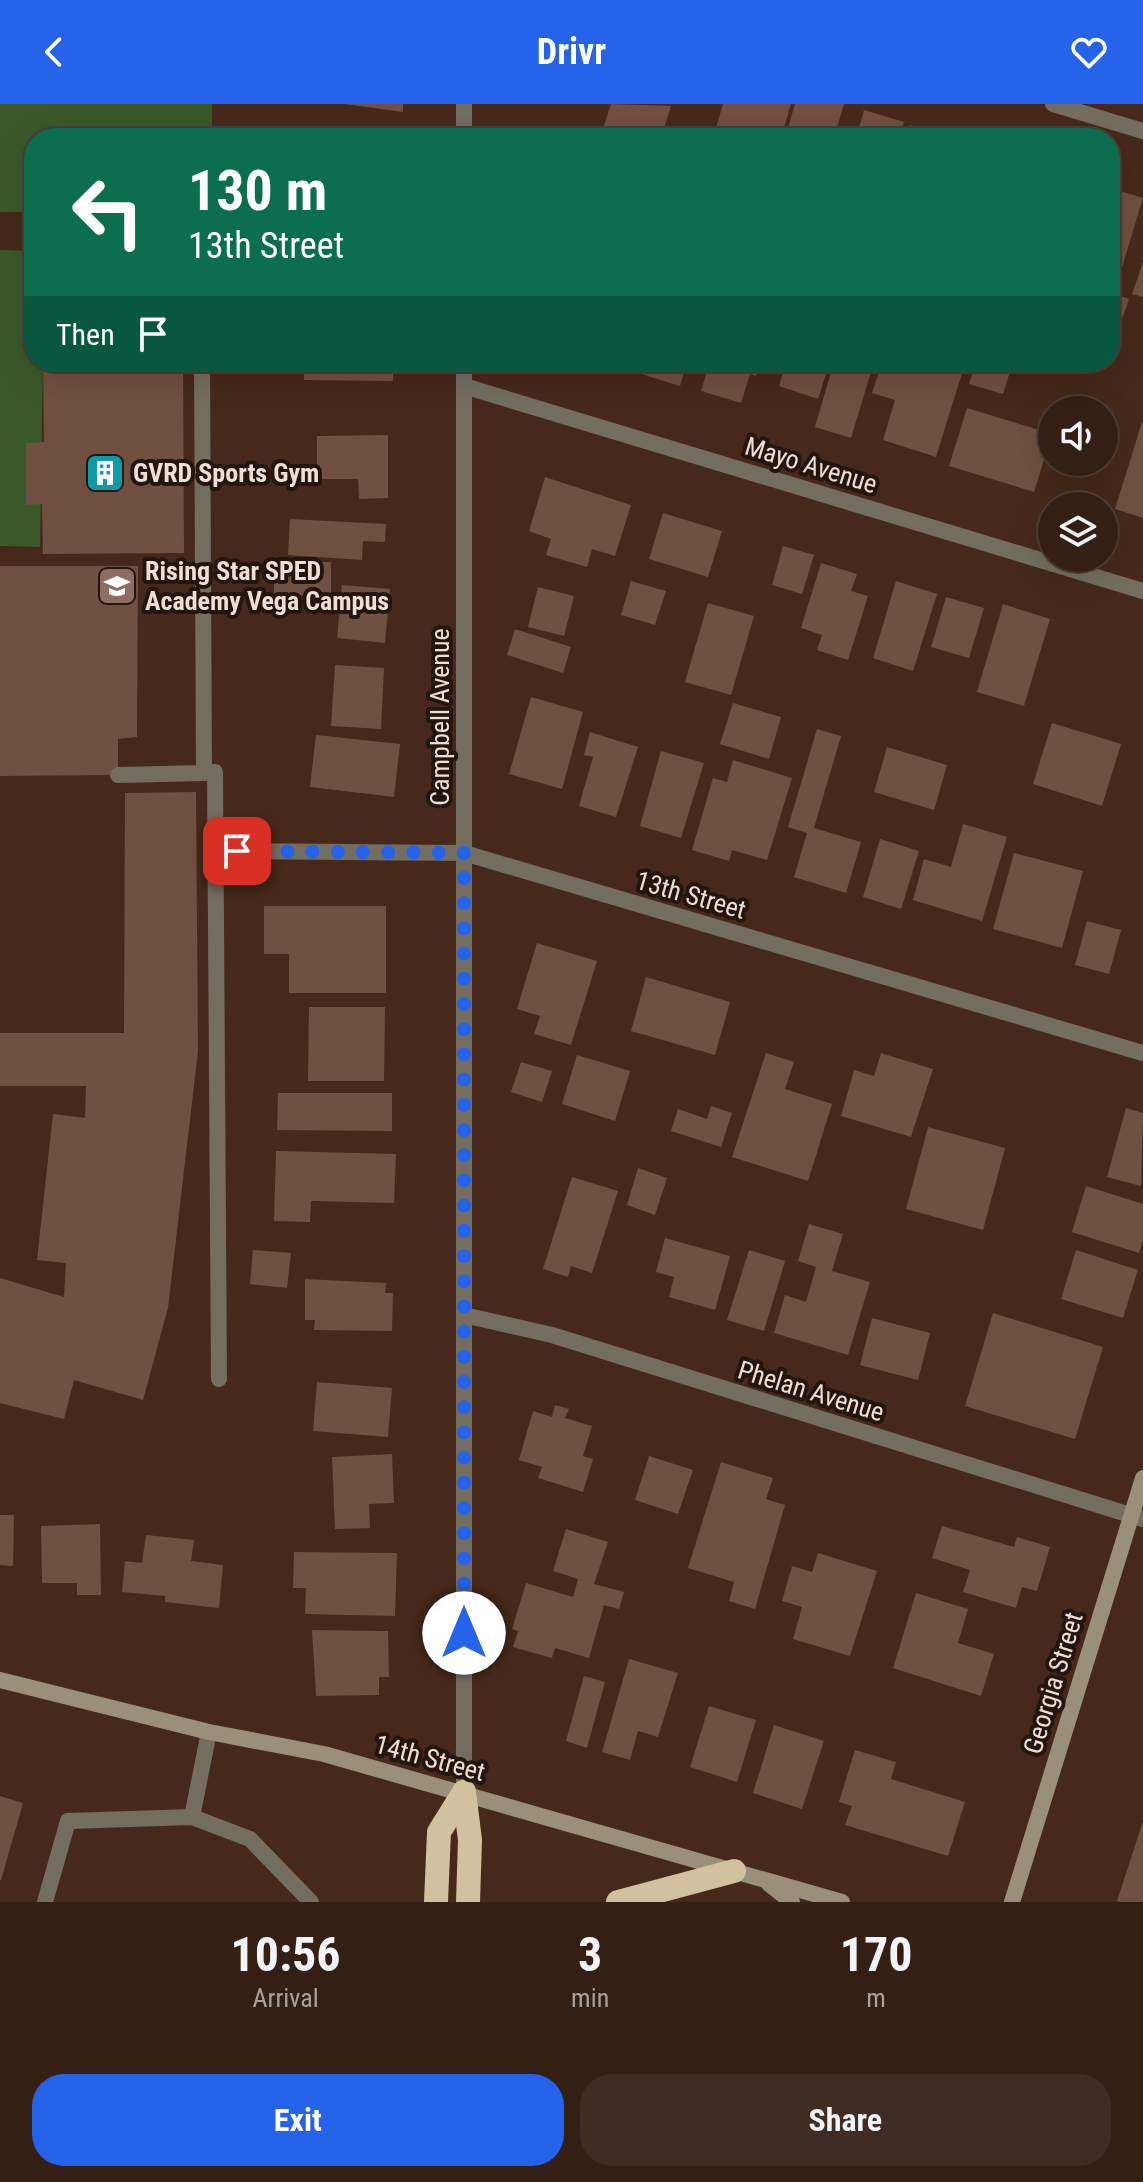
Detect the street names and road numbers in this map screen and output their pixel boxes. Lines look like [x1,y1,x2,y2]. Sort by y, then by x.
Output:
street label: Mayo Avenue [741,431,881,499]
street label: Campbell Avenue [425,628,455,806]
street label: 13th Street [633,865,749,925]
street label: Phelan Avenue [734,1355,888,1427]
street label: Georgia Street [1017,1609,1089,1757]
street label: 14th Street [372,1729,488,1787]

